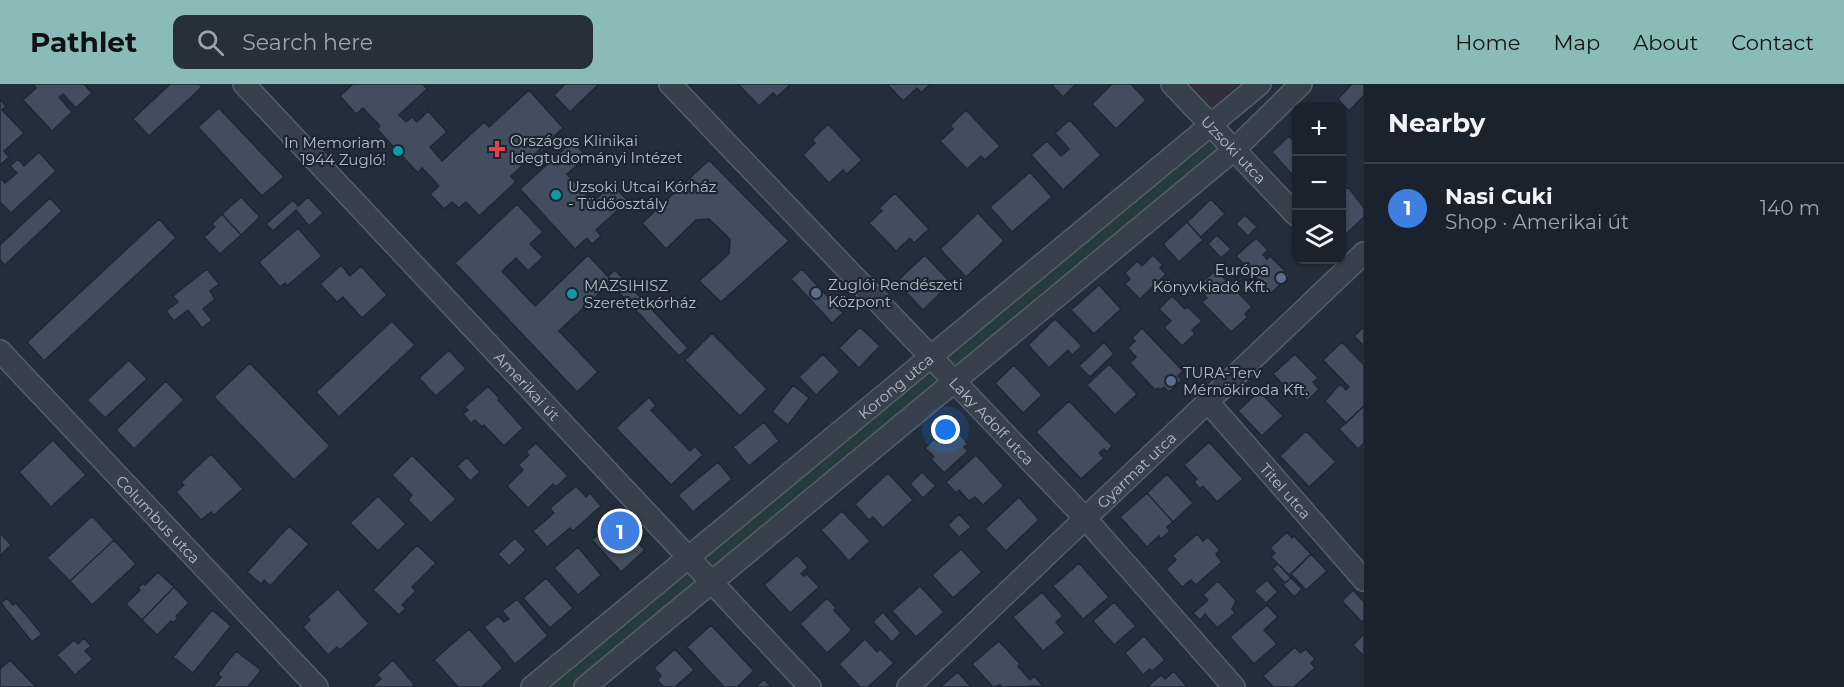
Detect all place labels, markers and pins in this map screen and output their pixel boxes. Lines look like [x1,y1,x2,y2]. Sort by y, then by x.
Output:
place label: Országos Klinikai Idegtudományi Intézet [510,131,683,167]
place label: In Memoriam 1944 Zugló! [284,133,386,169]
marker: Országos Klinikai Idegtudományi Intézet [488,140,506,158]
marker: In Memoriam 1944 Zugló! [391,144,405,158]
place label: Uzsoki Utcai Kórház - Tüdőosztály [568,177,717,213]
marker: Uzsoki Utcai Kórház - Tüdőosztály [549,188,563,202]
place label: Európa Könyvkiadó Kft. [1153,260,1269,296]
marker: Európa Könyvkiadó Kft. [1274,271,1288,285]
place label: Zuglói Rendészeti Központ [828,275,963,311]
place label: MAZSIHISZ Szeretetkórház [584,276,697,312]
marker: Zuglói Rendészeti Központ [809,286,823,300]
marker: MAZSIHISZ Szeretetkórház [565,287,579,301]
place label: TURA-Terv Mérnökiroda Kft. [1183,363,1308,399]
marker: TURA-Terv Mérnökiroda Kft. [1164,374,1178,388]
pin: 1 [600,508,640,554]

